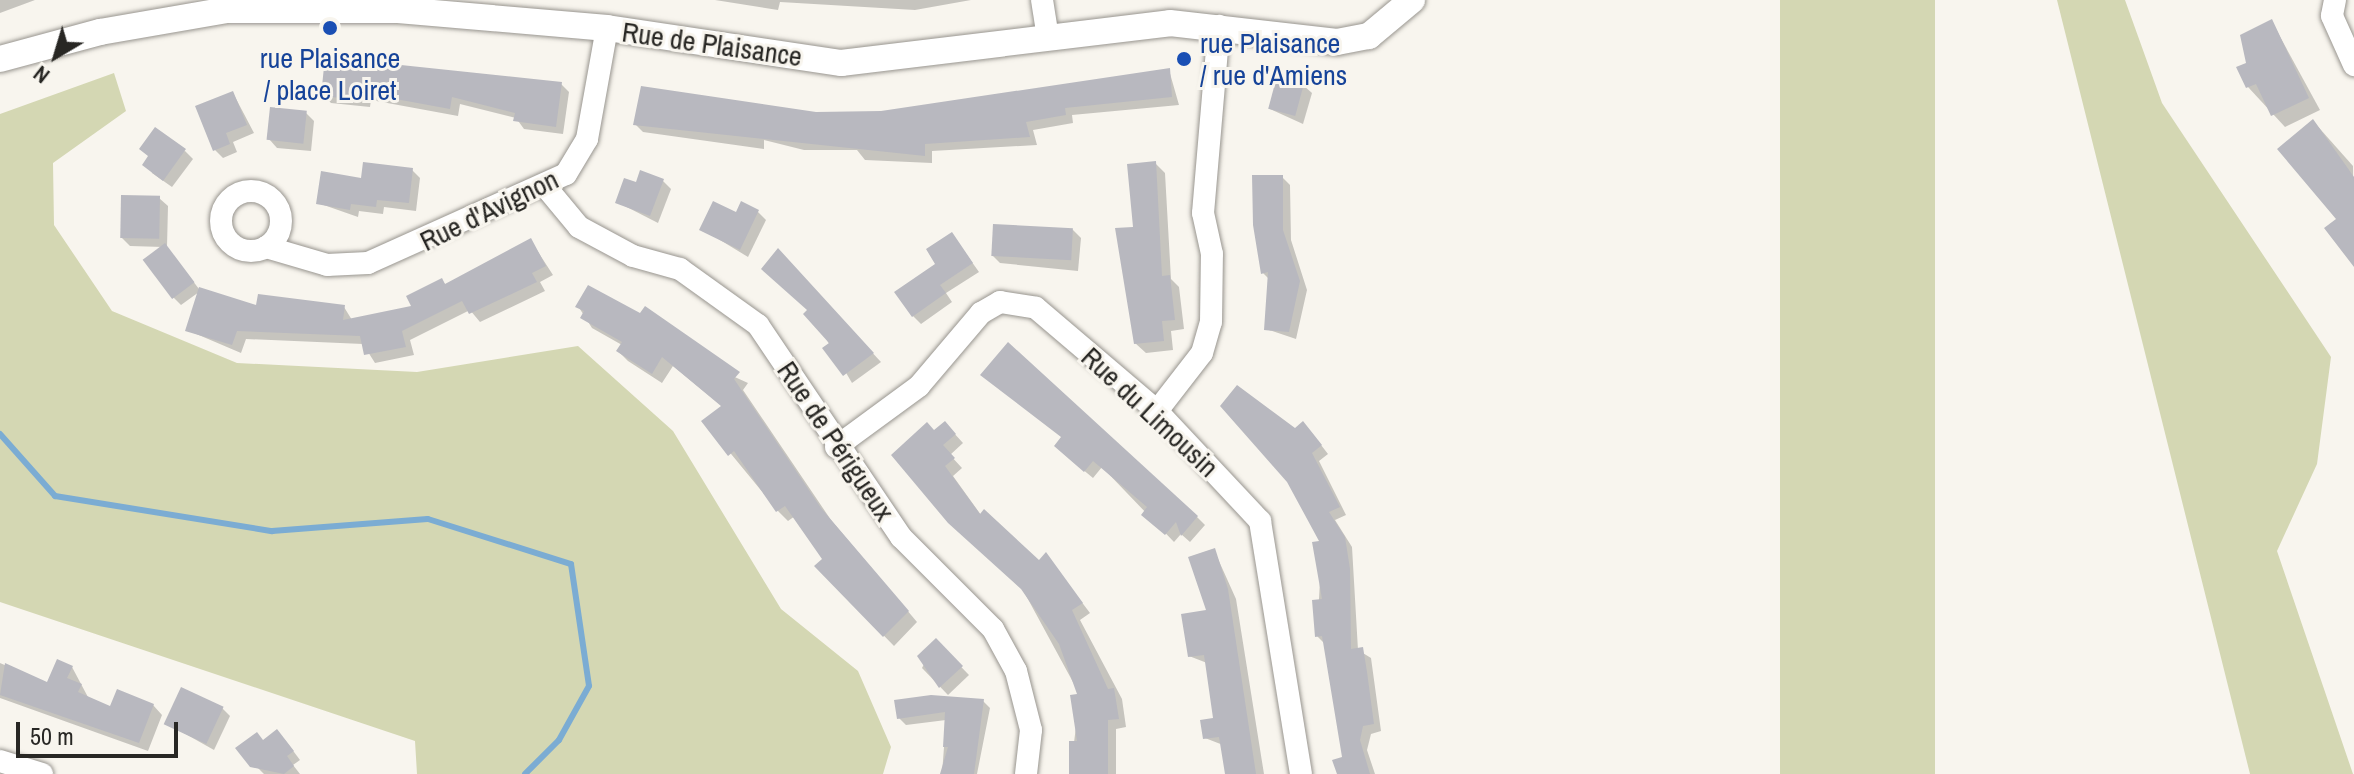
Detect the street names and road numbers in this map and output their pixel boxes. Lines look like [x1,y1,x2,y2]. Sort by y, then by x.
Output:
street label: Rue de Plaisance [620,15,804,73]
street label: Rue d'Avignon [414,162,564,258]
street label: Rue du Limousin [1075,340,1225,484]
street label: Rue de Périgueux [770,355,902,527]

